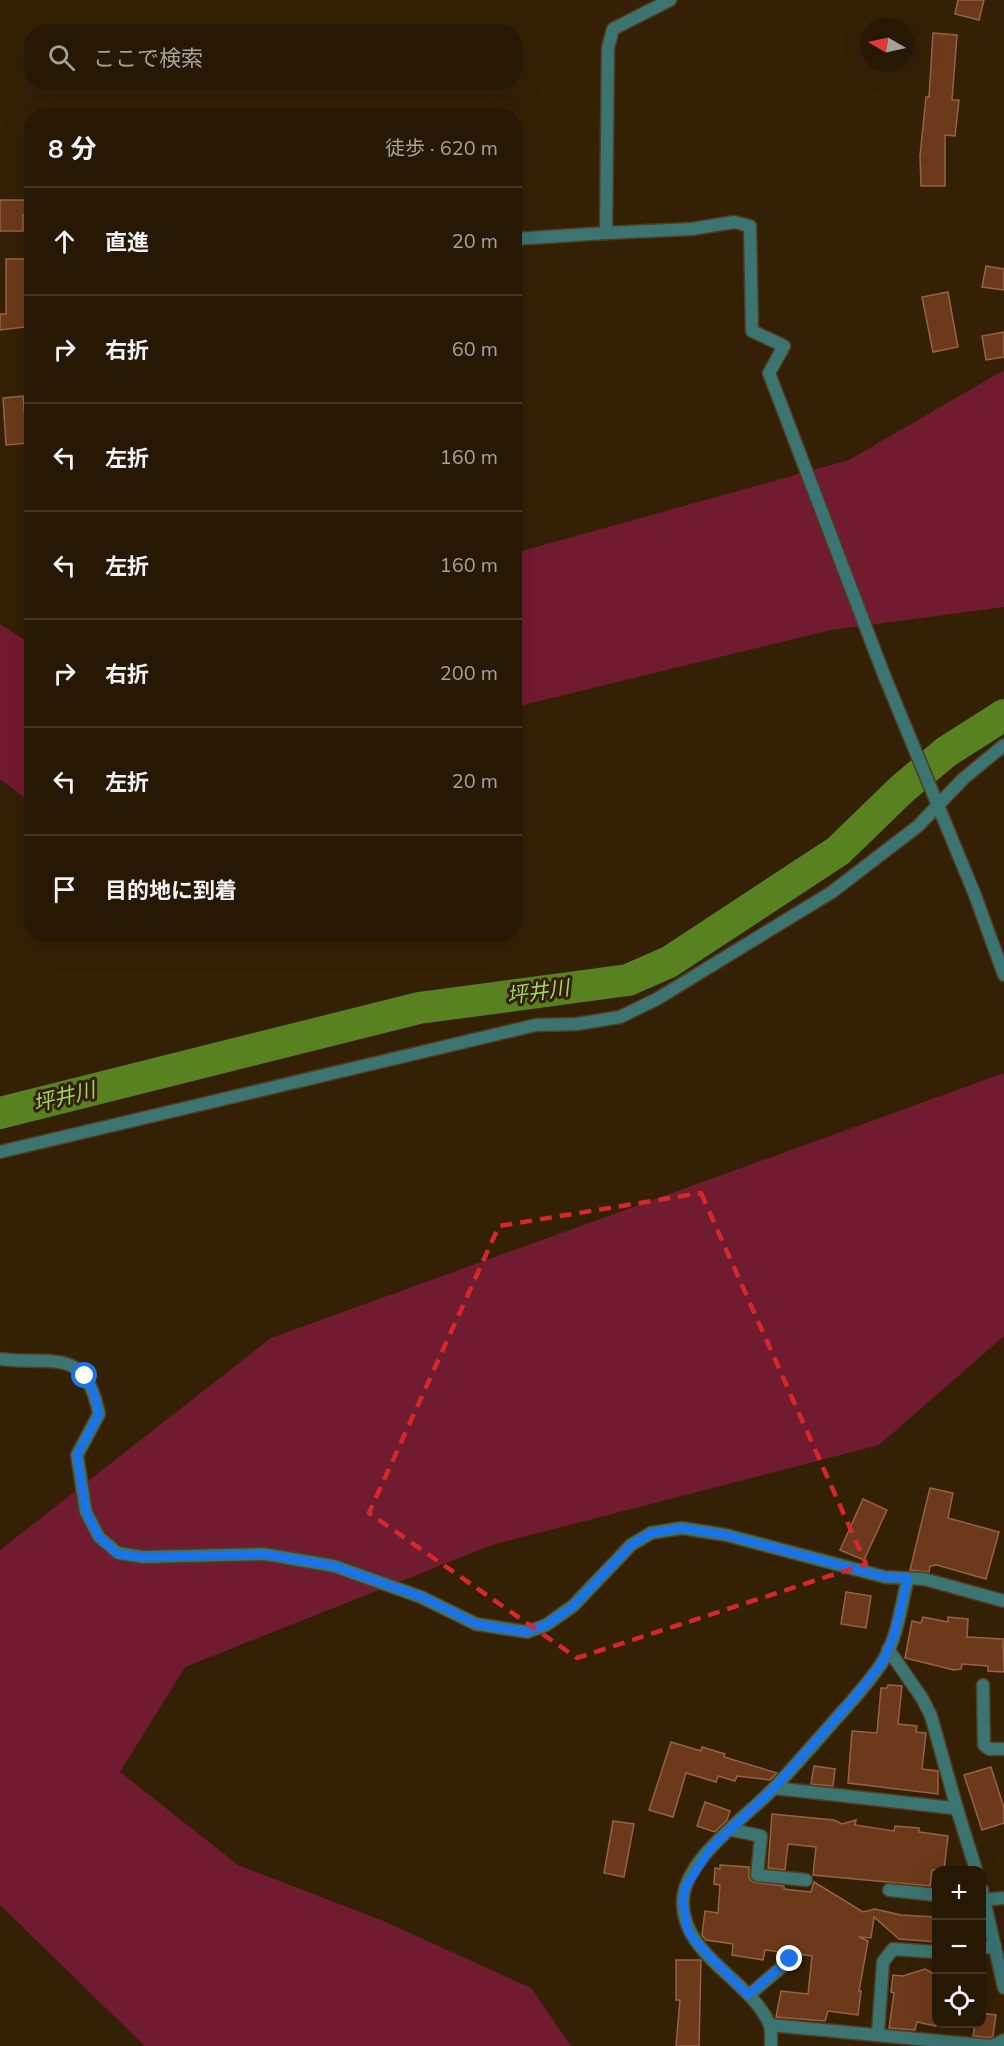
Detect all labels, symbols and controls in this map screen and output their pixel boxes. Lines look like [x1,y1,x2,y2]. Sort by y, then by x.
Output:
north arrow [860,18,914,72]
search box [24,24,522,90]
icon: search [45,41,78,74]
text: ここで検索 [93,44,203,74]
text: 8 分 [48,132,97,167]
text: 徒歩 · 620 m [385,135,498,162]
icon: ahead [48,225,81,258]
text: 直進 [105,228,149,258]
text: 20 m [452,228,498,255]
icon: right [48,333,81,366]
text: 右折 [105,336,149,366]
text: 60 m [452,336,498,363]
icon: left [48,441,81,474]
text: 左折 [105,444,149,474]
text: 160 m [440,444,498,471]
icon: left [48,549,81,582]
text: 左折 [105,552,149,582]
text: 160 m [440,552,498,579]
icon: right [48,657,81,690]
text: 右折 [105,660,149,690]
text: 200 m [440,660,498,687]
icon: left [48,765,81,798]
text: 左折 [105,768,149,798]
text: 20 m [452,768,498,795]
icon: arrive [48,873,81,906]
text: 目的地に到着 [105,876,237,906]
water label: 坪井川 [505,973,573,1010]
water label: 坪井川 [30,1075,100,1118]
route start [71,1362,97,1388]
map controls [932,1866,986,2028]
button: + [932,1866,986,1920]
button: − [932,1920,986,1974]
route end [776,1945,802,1971]
button: locate [932,1974,986,2028]

